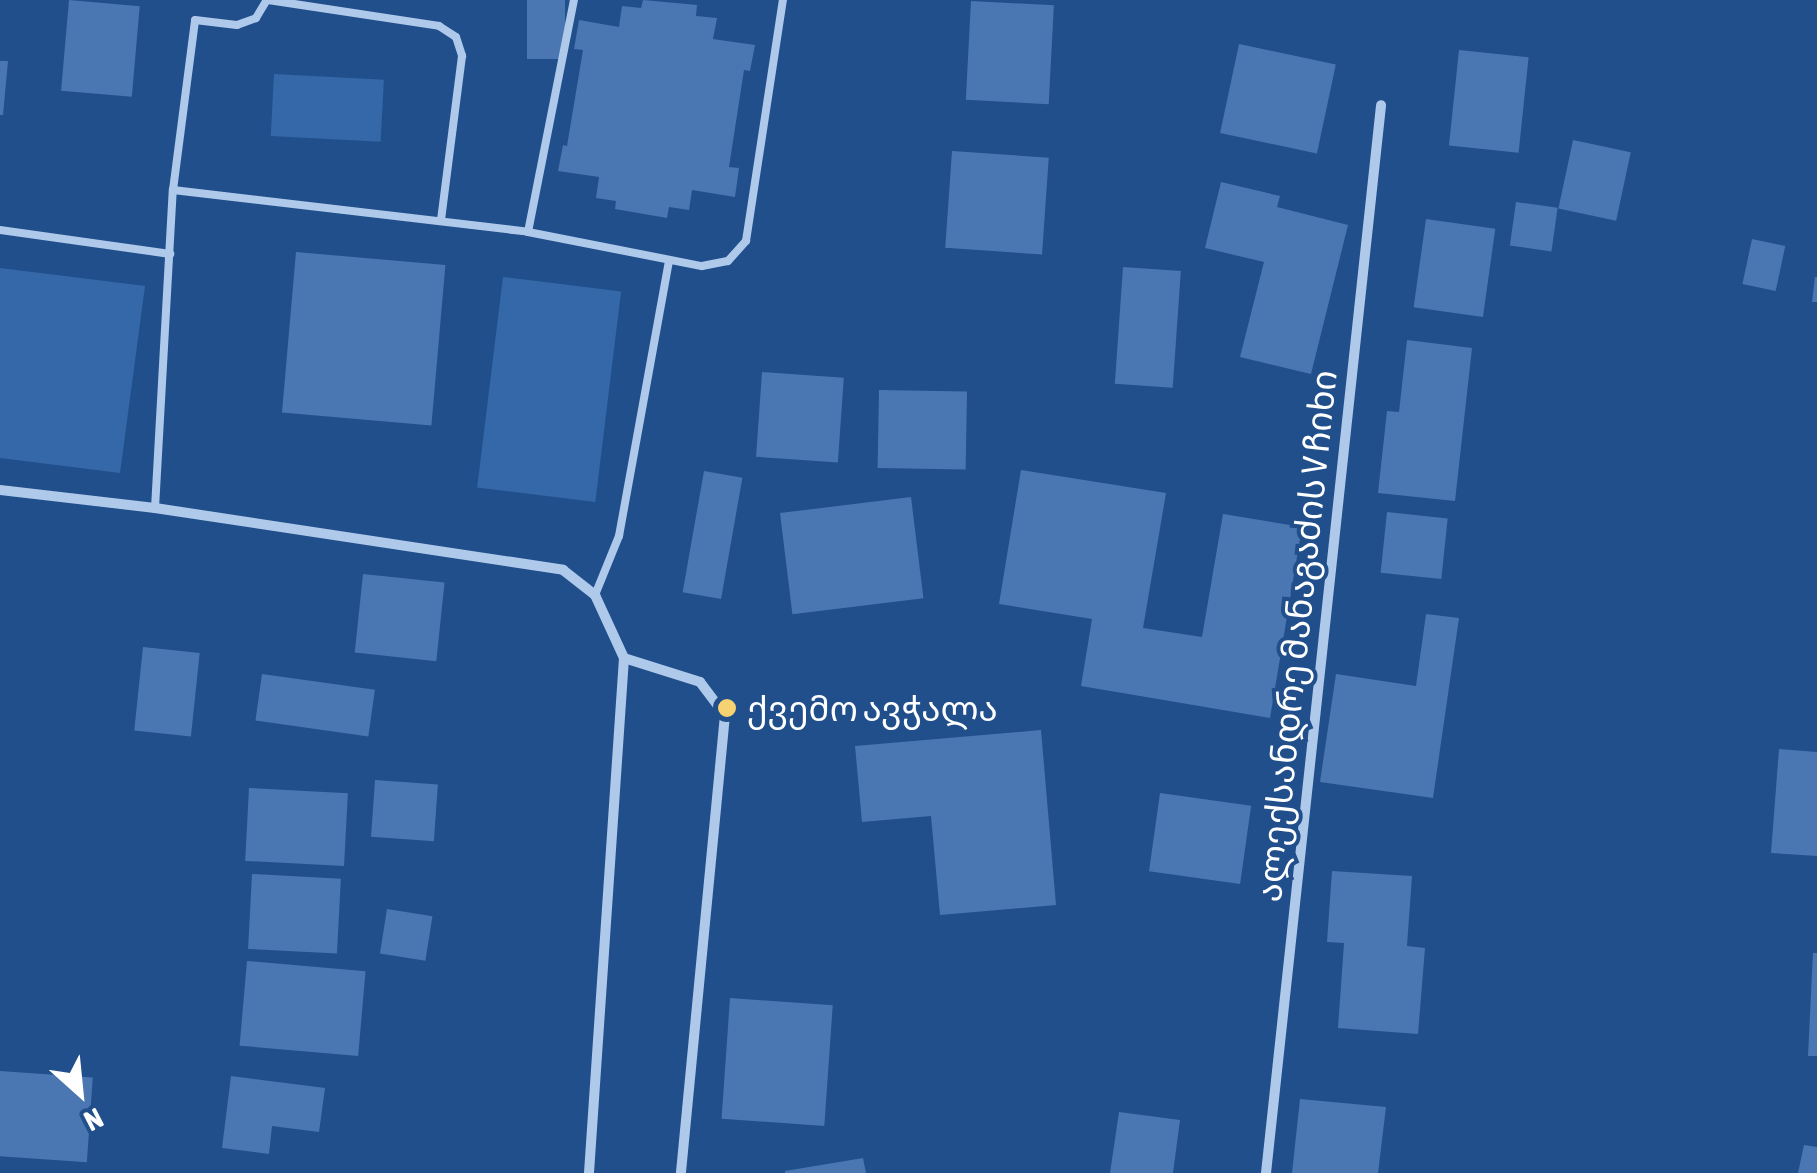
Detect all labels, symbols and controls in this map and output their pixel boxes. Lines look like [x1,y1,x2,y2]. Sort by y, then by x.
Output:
street label: ალექსანდრე მანაგაძის V ჩიხი [1247,368,1345,904]
place label: ქვემო ავჭალა [747,687,998,729]
marker: ქვემო ავჭალა [716,697,738,719]
north arrow [30,1043,130,1143]
text: N [79,1102,108,1138]

